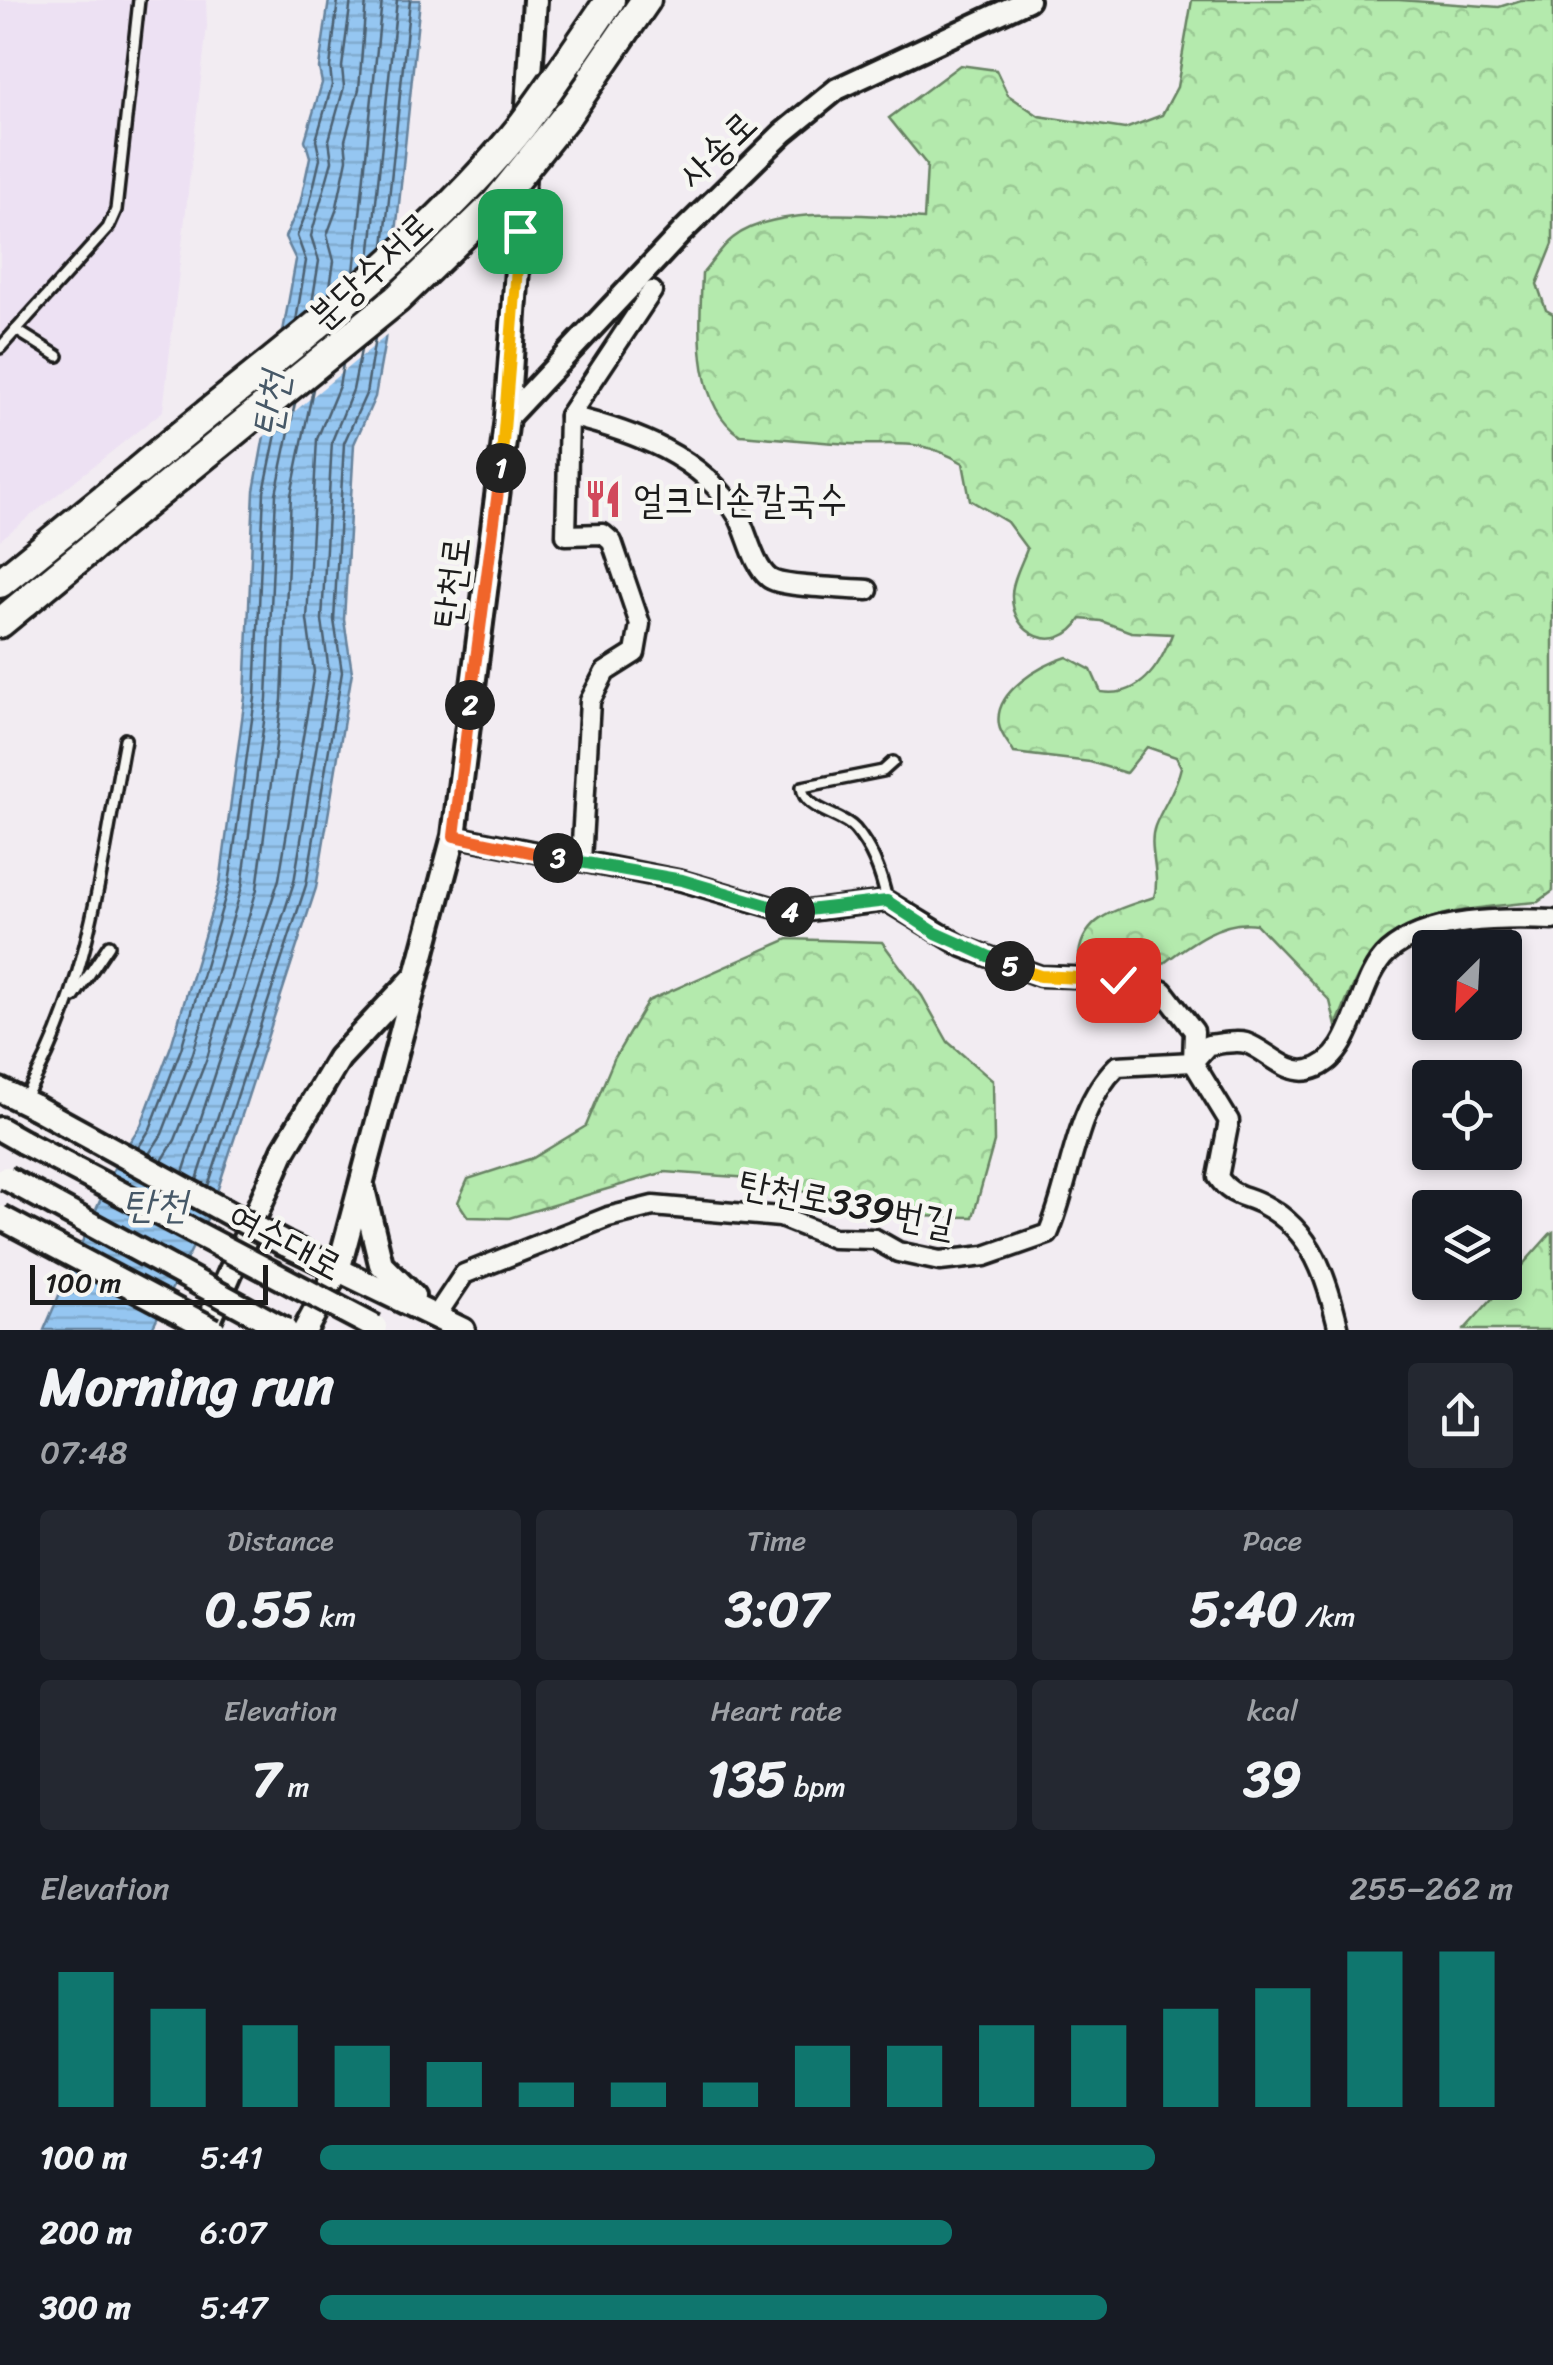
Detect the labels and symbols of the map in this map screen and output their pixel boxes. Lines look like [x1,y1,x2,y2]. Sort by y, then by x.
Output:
street label: 사송로 [661,93,774,205]
pin [478,189,563,274]
street label: 분당수서로 [292,194,449,347]
water label: 탄천 [230,363,311,441]
pin: 1 [476,443,526,493]
place label: 얼크니손칼국수 [633,466,847,533]
restaurant icon: 얼크니손칼국수 [582,478,624,520]
street label: 탄천로 [413,532,490,632]
pin: 2 [445,680,495,730]
pin: 3 [533,833,583,883]
pin: 4 [765,887,815,937]
north arrow [1412,930,1522,1040]
pin [1076,938,1161,1023]
pin: 5 [985,941,1035,991]
street label: 탄천로339번길 [734,1150,960,1257]
water label: 탄천 [123,1169,191,1240]
street label: 여수대로 [216,1183,355,1300]
scale bar [30,1260,268,1304]

